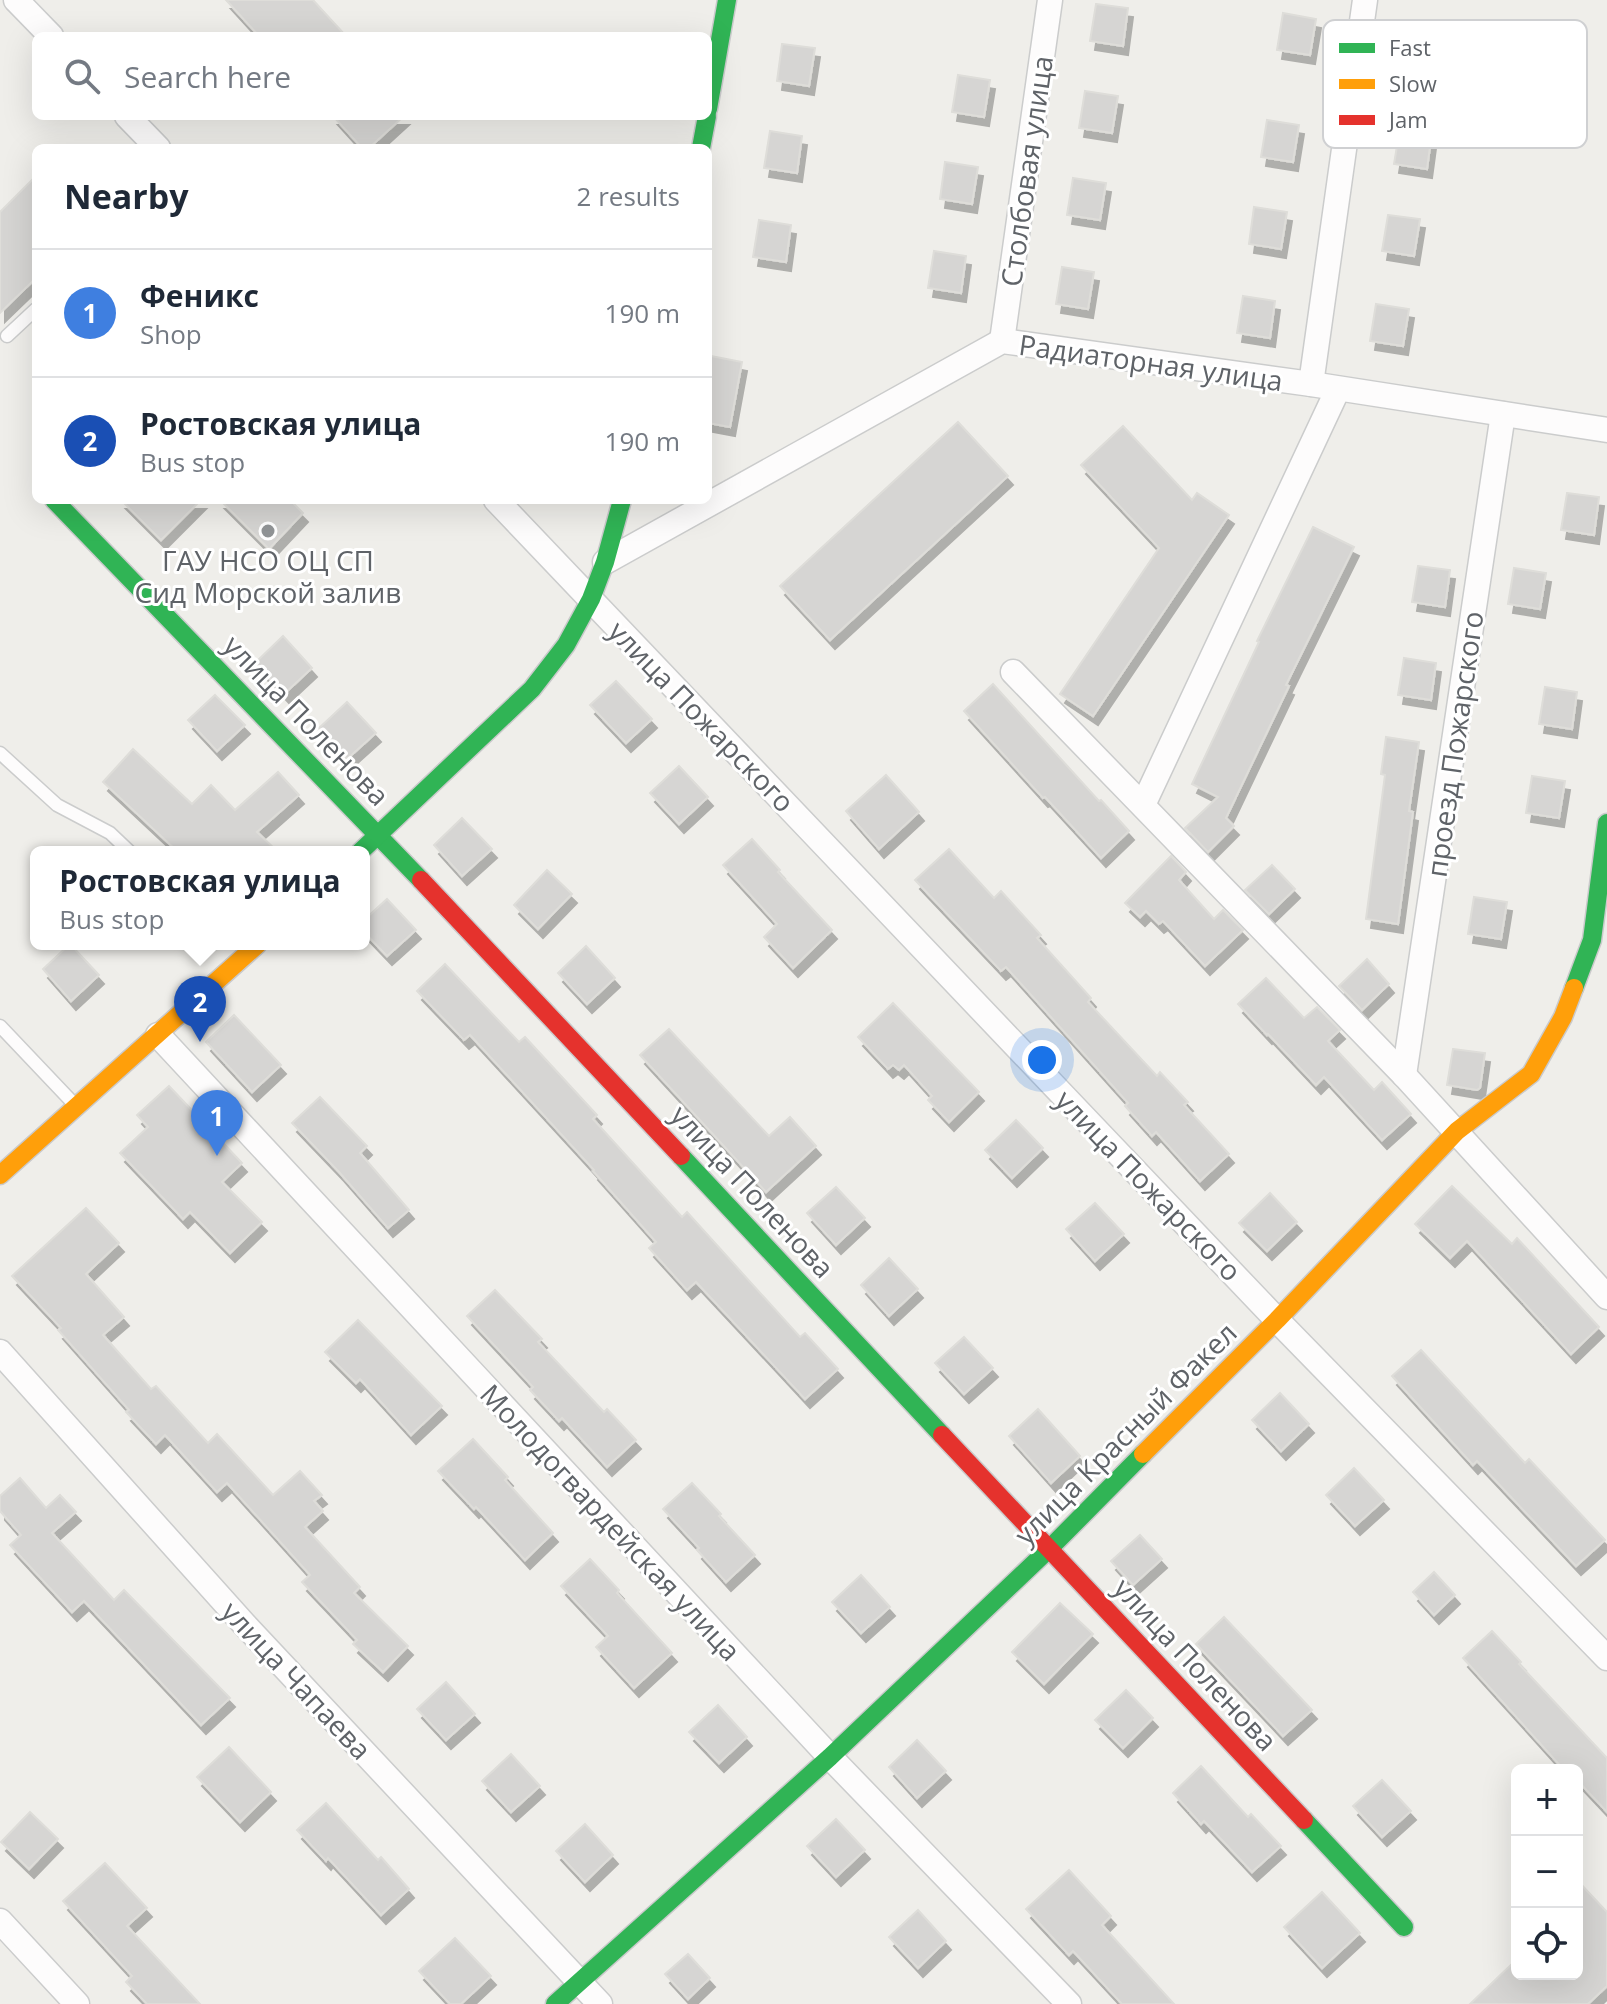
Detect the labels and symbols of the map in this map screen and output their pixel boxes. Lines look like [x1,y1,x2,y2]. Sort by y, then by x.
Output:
legend [1323,20,1587,148]
text: Fast [1389,32,1431,62]
street label: Столбовая улица [991,53,1061,289]
text: Slow [1389,68,1437,98]
text: Jam [1387,104,1428,134]
street label: Радиаторная улица [1017,325,1285,399]
marker: ГАУ НСО ОЦ СП Сид Морской залив [259,522,277,540]
place label: ГАУ НСО ОЦ СП Сид Морской залив [135,541,401,611]
street label: проезд Пожарского [1417,609,1491,879]
street label: улица Пожарского [601,612,803,820]
street label: улица Поленова [216,626,398,814]
pin: 2 [174,976,226,1042]
your location [1022,1040,1062,1080]
street label: улица Пожарского [1048,1081,1250,1289]
pin: 1 [191,1090,243,1156]
street label: улица Поленова [663,1096,843,1286]
street label: улица Красный Факел [1006,1314,1244,1552]
street label: Молодогвардейская улица [472,1375,750,1669]
street label: улица Поленова [1106,1569,1286,1759]
street label: улица Чапаева [214,1593,380,1767]

